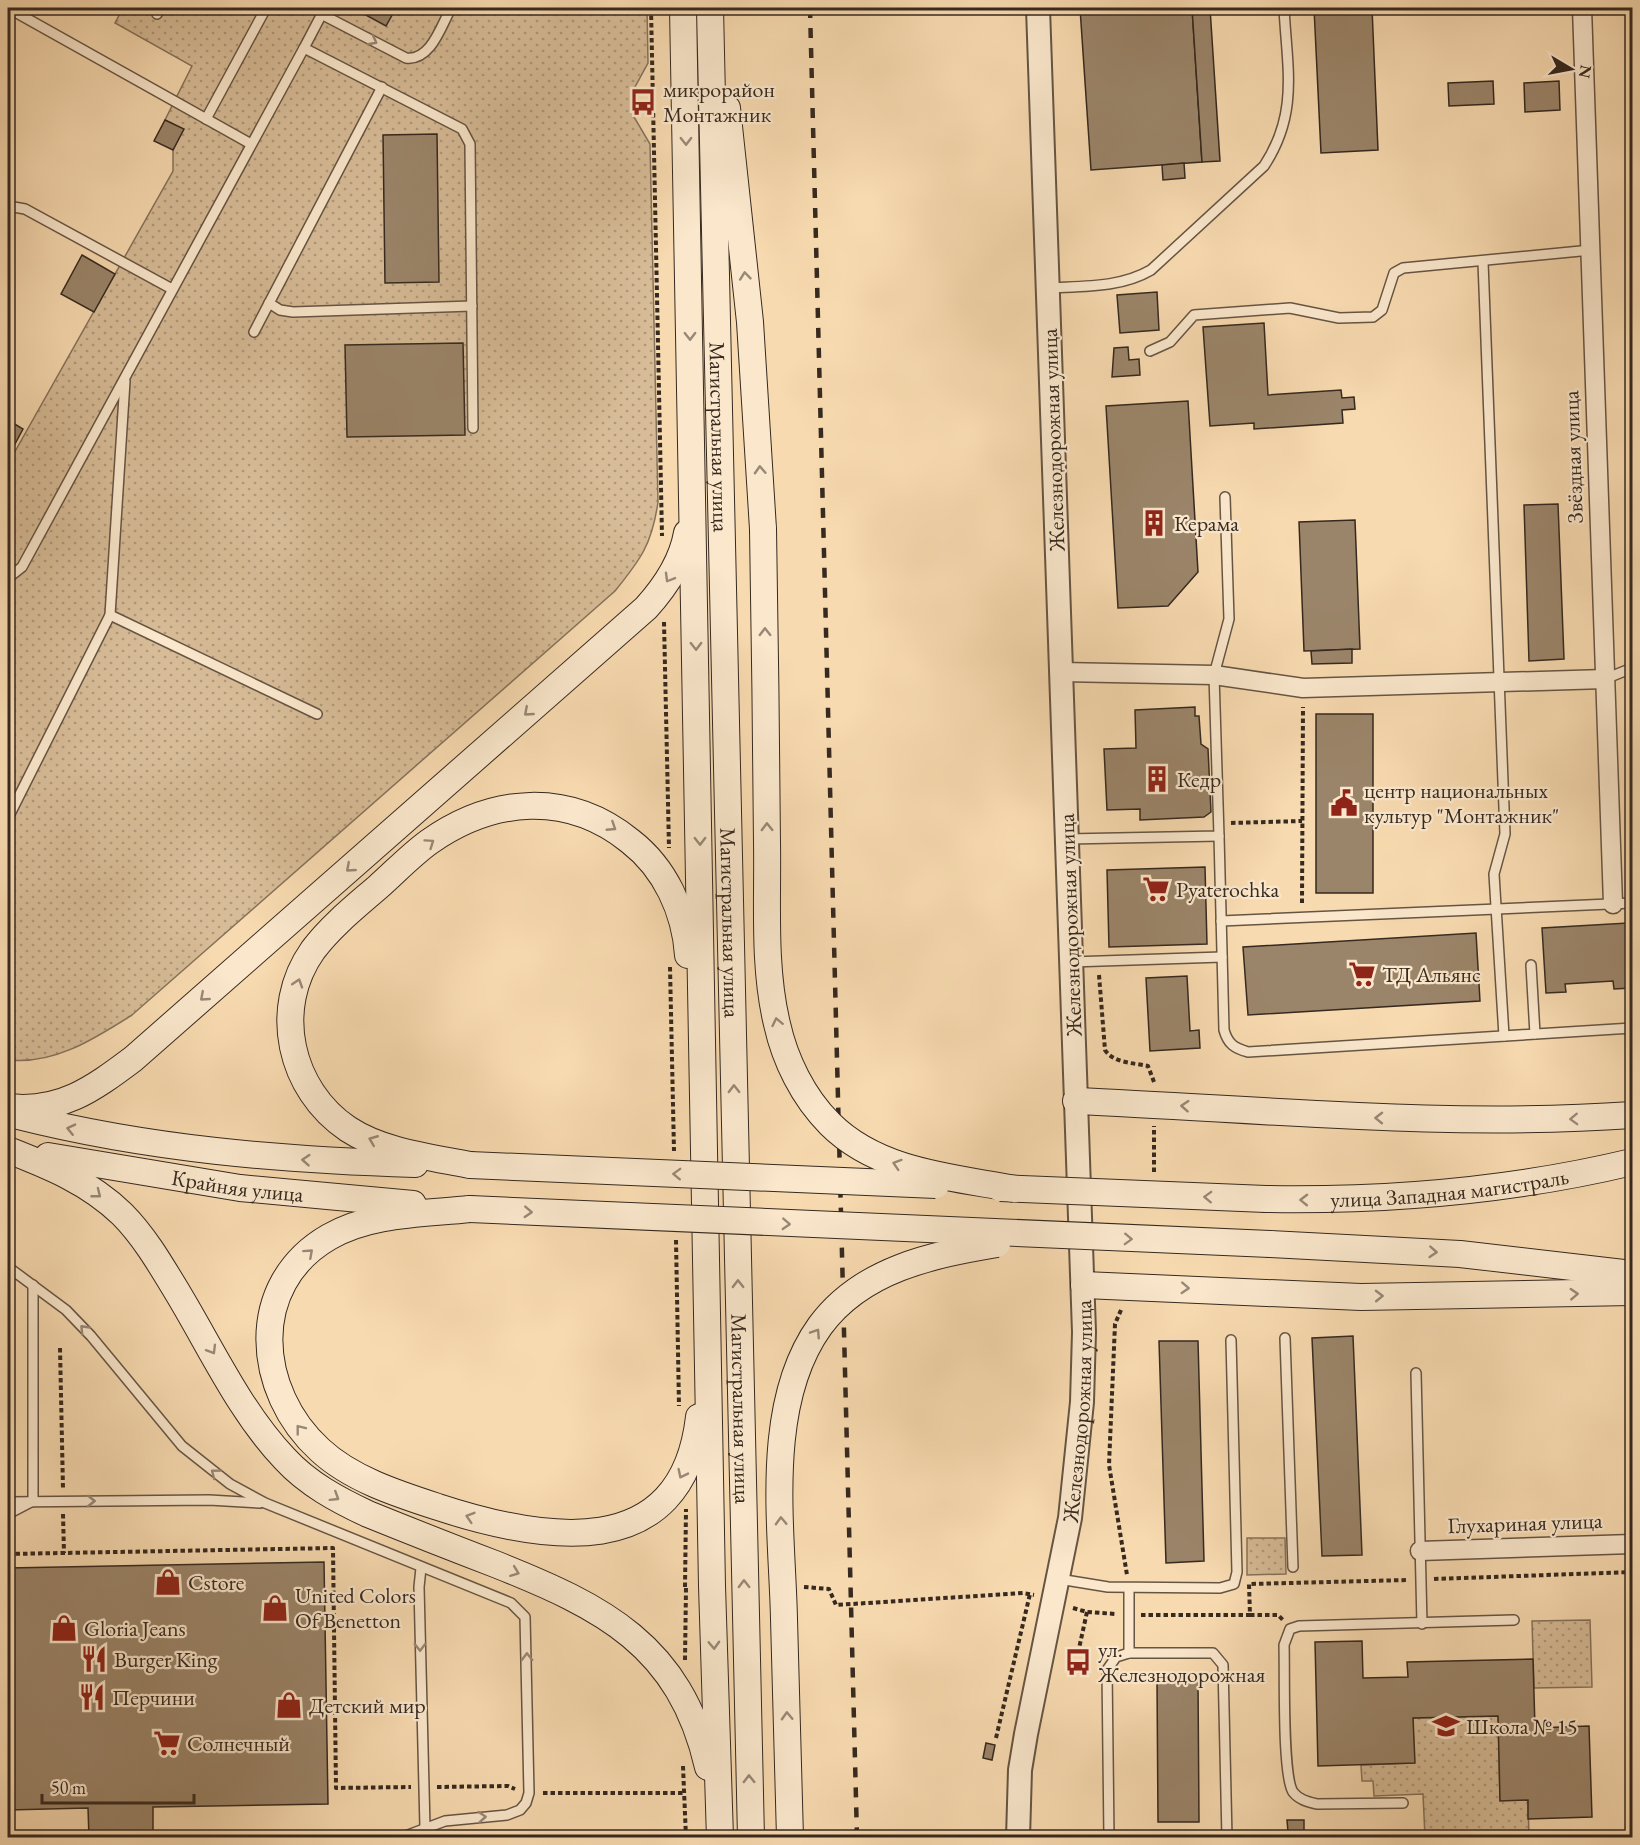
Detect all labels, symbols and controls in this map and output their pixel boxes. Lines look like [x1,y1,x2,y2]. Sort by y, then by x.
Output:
one-way arrow [367,34,378,45]
north arrow [1541,39,1601,99]
text: N [1574,63,1597,80]
place label: микрорайон Монтажник [663,75,775,129]
bus stop icon: микрорайон Монтажник [628,87,658,117]
one-way arrow [680,136,692,145]
one-way arrow [739,272,752,281]
street label: Железнодорожная улица [1035,328,1071,553]
one-way arrow [684,331,696,340]
street label: Магистральная улица [703,341,736,533]
street label: Звёздная улица [1556,390,1590,524]
one-way arrow [754,466,767,475]
building icon: Керама [1139,508,1169,538]
place label: Керама [1174,509,1239,538]
one-way arrow [665,572,677,582]
one-way arrow [759,628,771,637]
one-way arrow [690,641,702,650]
one-way arrow [525,705,535,716]
building icon: Кедр [1142,764,1172,794]
place label: Кедр [1177,765,1221,794]
place label: центр национальных культур "Монтажник" [1364,776,1559,830]
public building icon: центр национальных культур "Монтажник" [1329,788,1359,818]
street label: Железнодорожная улица [1052,813,1088,1038]
one-way arrow [606,820,616,832]
one-way arrow [761,823,773,832]
street label: Магистральная улица [714,827,747,1019]
one-way arrow [693,836,706,845]
one-way arrow [423,839,434,850]
one-way arrow [346,861,357,872]
supermarket icon: Pyaterochka [1141,874,1171,904]
place label: Pyaterochka [1176,875,1280,904]
supermarket icon: ТД Альянс [1347,959,1377,989]
place label: ТД Альянс [1382,960,1481,989]
one-way arrow [291,978,303,988]
one-way arrow [200,990,211,1001]
one-way arrow [771,1017,784,1027]
one-way arrow [727,1085,740,1094]
one-way arrow [1180,1100,1189,1113]
one-way arrow [1375,1112,1384,1124]
one-way arrow [1570,1112,1579,1125]
one-way arrow [67,1124,77,1137]
one-way arrow [368,1135,379,1147]
one-way arrow [302,1154,311,1167]
one-way arrow [892,1158,903,1171]
street label: улица Западная магистраль [1330,1161,1571,1213]
street label: Крайняя улица [169,1162,305,1208]
one-way arrow [673,1168,682,1181]
one-way arrow [91,1187,102,1198]
one-way arrow [1203,1191,1212,1203]
one-way arrow [1299,1194,1308,1206]
one-way arrow [524,1205,533,1218]
one-way arrow [781,1217,790,1230]
one-way arrow [1123,1232,1132,1245]
one-way arrow [1428,1245,1438,1258]
one-way arrow [302,1249,313,1260]
one-way arrow [732,1280,744,1289]
one-way arrow [1180,1281,1189,1294]
one-way arrow [1570,1288,1579,1301]
one-way arrow [1375,1290,1384,1303]
street label: Железнодорожная улица [1055,1299,1099,1525]
street label: Магистральная улица [725,1313,758,1504]
one-way arrow [81,1326,92,1337]
one-way arrow [809,1329,821,1339]
one-way arrow [204,1344,216,1354]
one-way arrow [296,1424,307,1435]
one-way arrow [678,1468,690,1479]
one-way arrow [211,1470,222,1481]
one-way arrow [329,1490,339,1502]
one-way arrow [87,1495,96,1507]
street label: Глухариная улица [1447,1506,1603,1540]
one-way arrow [465,1512,476,1524]
one-way arrow [775,1517,788,1526]
one-way arrow [509,1565,520,1577]
shop icon: Cstore [153,1567,183,1597]
place label: Cstore [188,1568,245,1597]
one-way arrow [738,1580,751,1589]
place label: United Colors Of Benetton [295,1581,416,1635]
shop icon: United Colors Of Benetton [260,1593,290,1623]
shop icon: Gloria Jeans [49,1613,79,1643]
place label: Gloria Jeans [84,1614,186,1643]
place label: ул. Железнодорожная [1097,1635,1265,1689]
one-way arrow [707,1640,720,1649]
one-way arrow [414,1643,426,1652]
restaurant icon: Burger King [79,1644,109,1674]
place label: Burger King [114,1645,218,1674]
bus stop icon: ул. Железнодорожная [1063,1647,1093,1677]
one-way arrow [521,1652,533,1661]
restaurant icon: Перчини [77,1682,107,1712]
place label: Перчини [112,1683,195,1712]
shop icon: Детский мир [274,1690,304,1720]
place label: Детский мир [309,1691,426,1720]
school or university icon: Школа № 15 [1431,1711,1461,1741]
one-way arrow [781,1712,793,1721]
place label: Школа № 15 [1466,1712,1578,1741]
supermarket icon: Солнечный [152,1728,182,1758]
place label: Солнечный [187,1729,290,1758]
scale bar [42,1767,194,1805]
one-way arrow [743,1775,756,1784]
text: 50 m [51,1776,86,1799]
one-way arrow [477,1810,486,1823]

